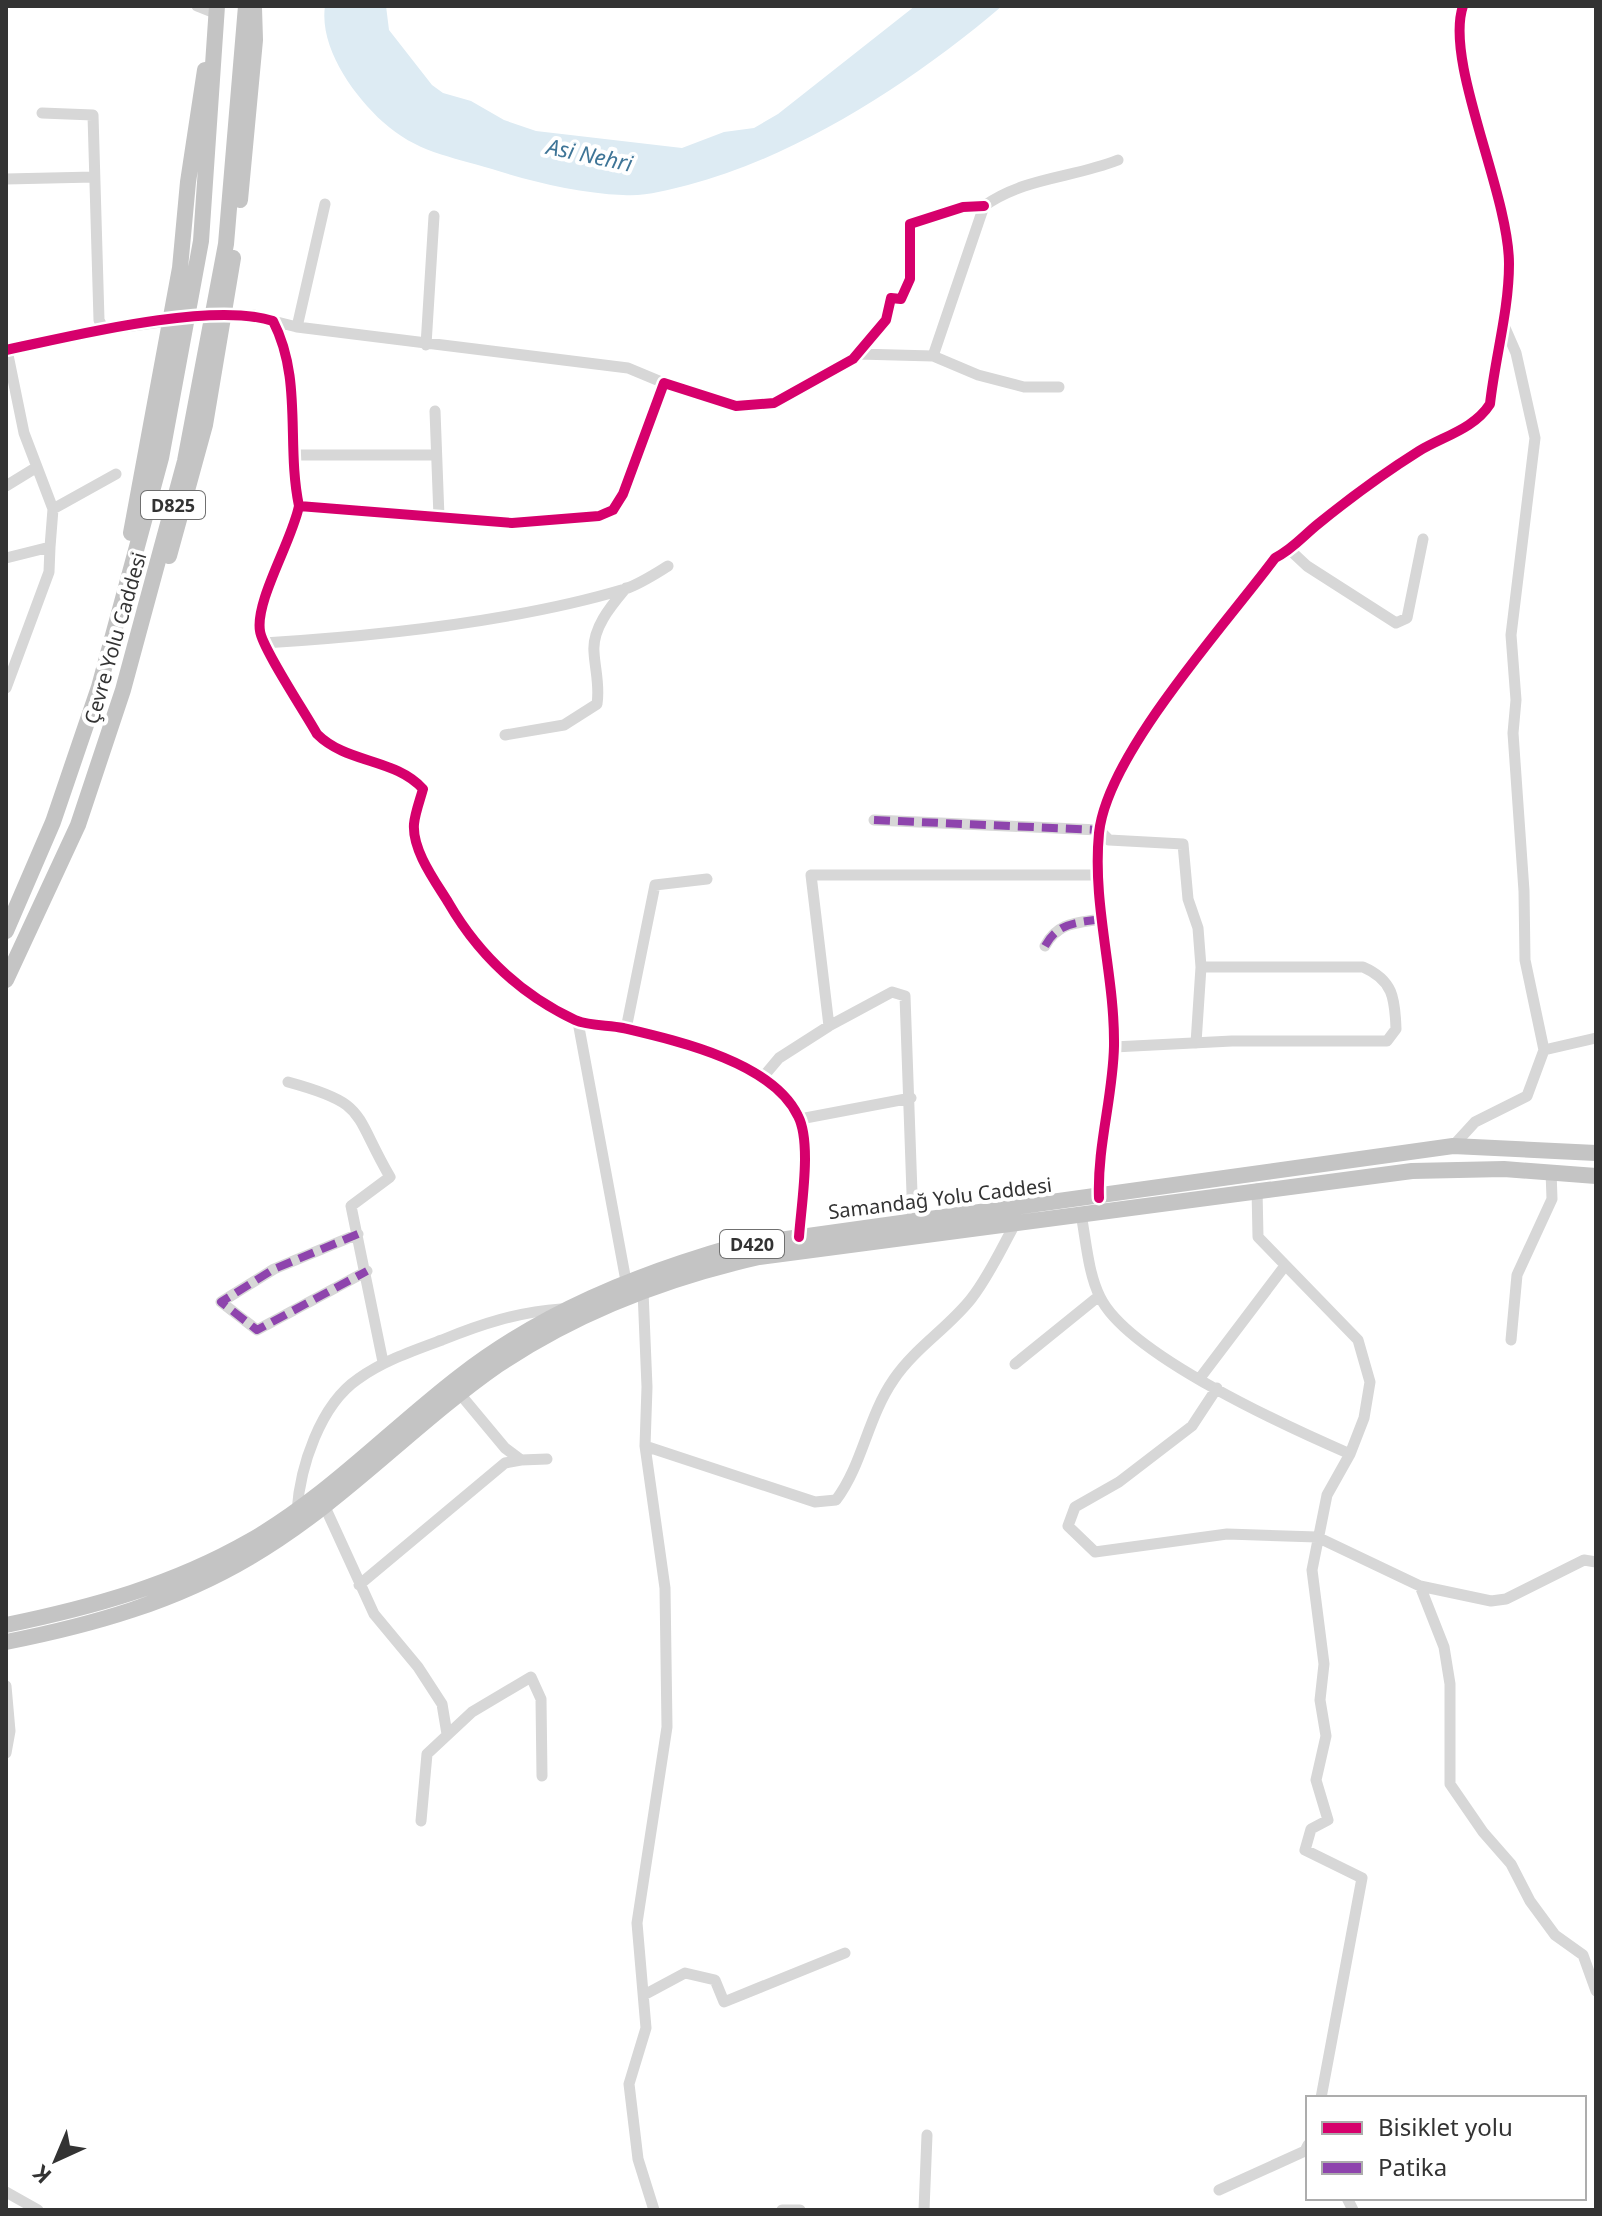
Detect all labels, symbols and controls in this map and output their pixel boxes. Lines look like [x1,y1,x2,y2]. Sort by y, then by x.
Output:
water label: Asi Nehri [542,130,636,178]
road number: D825 [141,491,205,519]
street label: Çevre Yolu Caddesi [78,549,152,727]
street label: Samandağ Yolu Caddesi [827,1171,1053,1225]
road number: D420 [720,1230,784,1258]
legend [1306,2096,1586,2200]
text: Bisiklet yolu [1378,2110,1513,2143]
north arrow [16,2120,96,2200]
text: Patika [1378,2150,1447,2183]
text: K [25,2159,57,2191]

